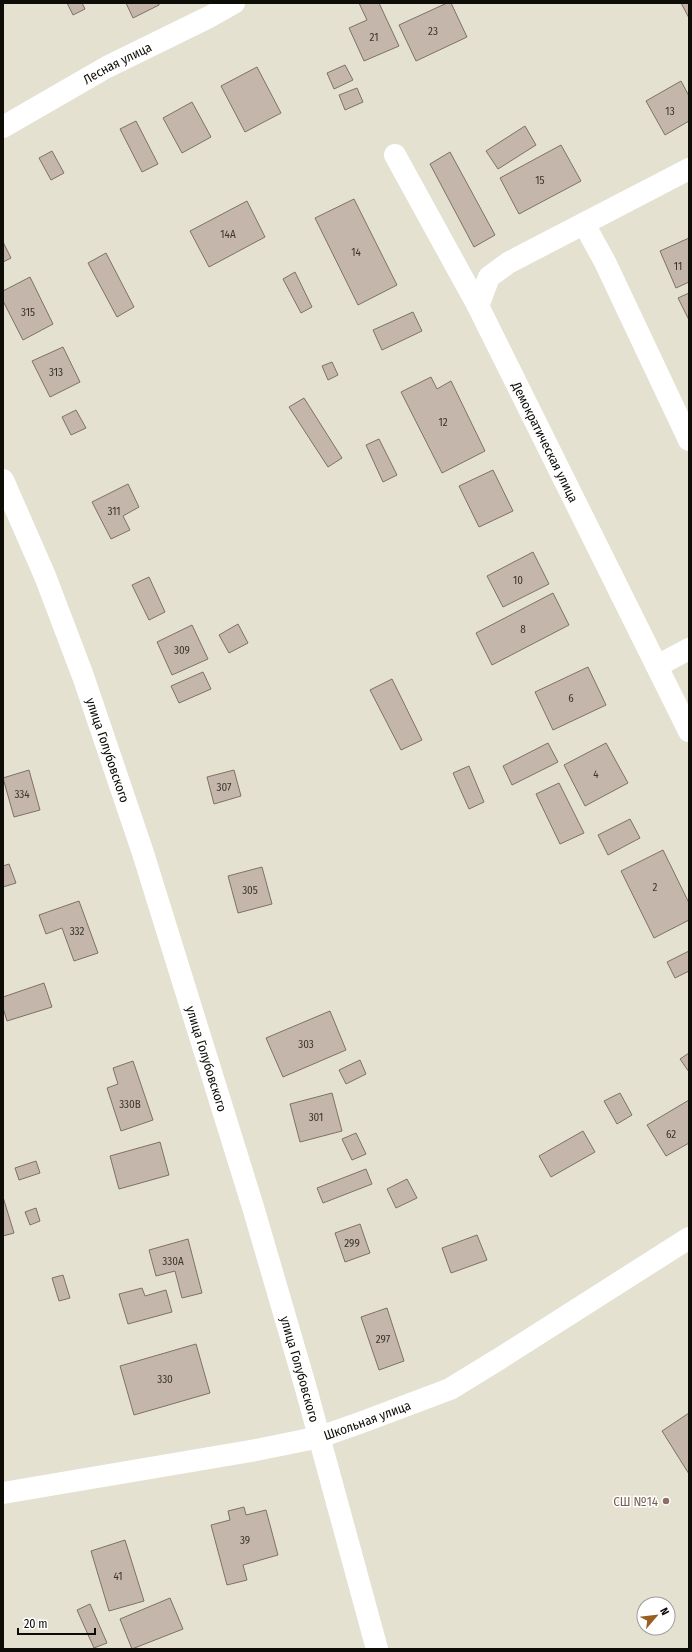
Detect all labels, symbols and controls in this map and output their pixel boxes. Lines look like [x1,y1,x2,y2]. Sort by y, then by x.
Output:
house number: 23 [428,25,438,38]
house number: 21 [370,31,378,44]
street label: Лесная улица [80,39,154,87]
house number: 13 [665,105,675,118]
house number: 15 [535,174,545,187]
house number: 14А [220,228,236,241]
house number: 14 [351,246,361,259]
house number: 11 [674,260,682,273]
house number: 315 [21,306,35,319]
house number: 313 [49,366,63,379]
street label: Демократическая улица [509,378,582,505]
house number: 12 [438,416,448,429]
house number: 311 [107,505,121,518]
house number: 10 [513,574,523,587]
house number: 8 [520,623,526,636]
house number: 309 [174,644,190,657]
house number: 6 [568,692,574,705]
street label: улица Голубовского [83,696,133,805]
house number: 4 [593,768,599,781]
house number: 307 [217,781,232,794]
house number: 334 [14,788,30,801]
house number: 2 [653,881,658,894]
house number: 305 [242,884,258,897]
house number: 332 [70,925,84,938]
street label: улица Голубовского [183,1004,230,1113]
house number: 303 [298,1038,314,1051]
house number: 330В [119,1098,141,1111]
house number: 301 [309,1111,323,1124]
house number: 62 [666,1128,676,1141]
house number: 299 [344,1237,360,1250]
house number: 330А [162,1255,184,1268]
street label: улица Голубовского [278,1314,322,1424]
house number: 297 [376,1333,391,1346]
house number: 330 [157,1373,173,1386]
street label: Школьная улица [322,1397,413,1443]
place label: СШ №14 [613,1494,658,1509]
marker: СШ №14 [661,1496,671,1506]
house number: 39 [240,1534,250,1547]
house number: 41 [113,1570,123,1583]
north arrow [636,1596,676,1636]
text: N [657,1606,672,1618]
scale bar [18,1610,95,1636]
text: 20 m [24,1617,48,1631]

